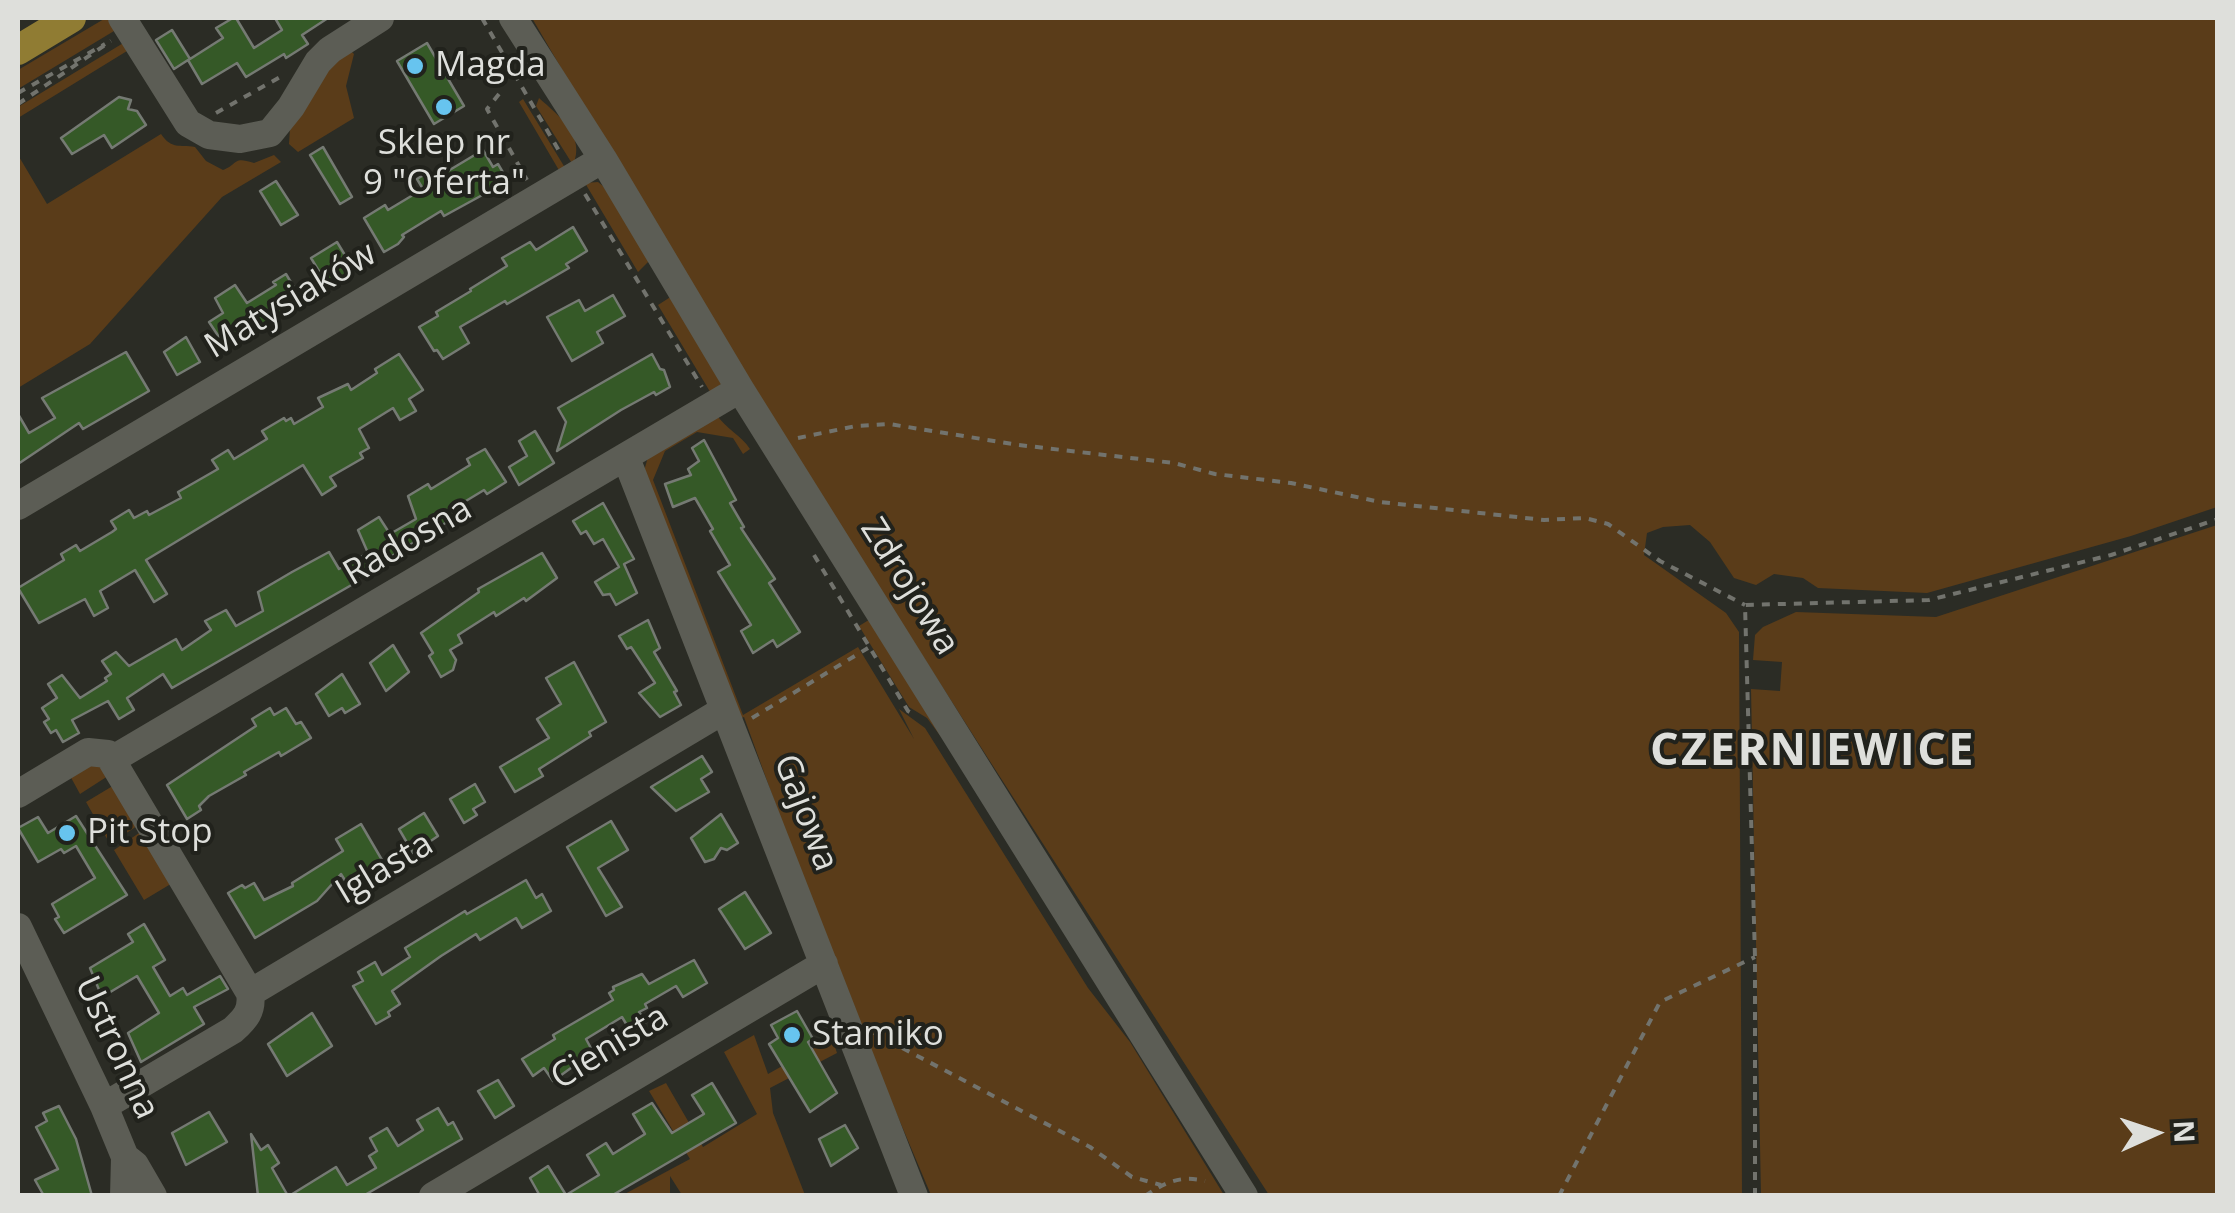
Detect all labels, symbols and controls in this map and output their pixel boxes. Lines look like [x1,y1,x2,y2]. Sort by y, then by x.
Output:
place label: Magda [435,45,546,87]
marker: Magda [404,55,426,77]
marker: Sklep nr 9 "Oferta" [433,96,455,118]
place label: Sklep nr 9 "Oferta" [363,123,525,205]
street label: Matysiaków [198,233,384,369]
street label: Radosna [336,489,480,595]
street label: Zdrojowa [851,511,967,663]
district label: CZERNIEWICE [1650,725,1976,779]
street label: Gajowa [764,749,846,877]
place label: Pit Stop [87,812,213,854]
marker: Pit Stop [56,822,78,844]
street label: Iglasta [329,824,441,914]
street label: Ustronna [65,970,167,1126]
street label: Cienista [544,997,676,1099]
place label: Stamiko [812,1014,944,1056]
marker: Stamiko [781,1024,803,1046]
north arrow [2105,1083,2205,1183]
text: N [2165,1119,2205,1144]

